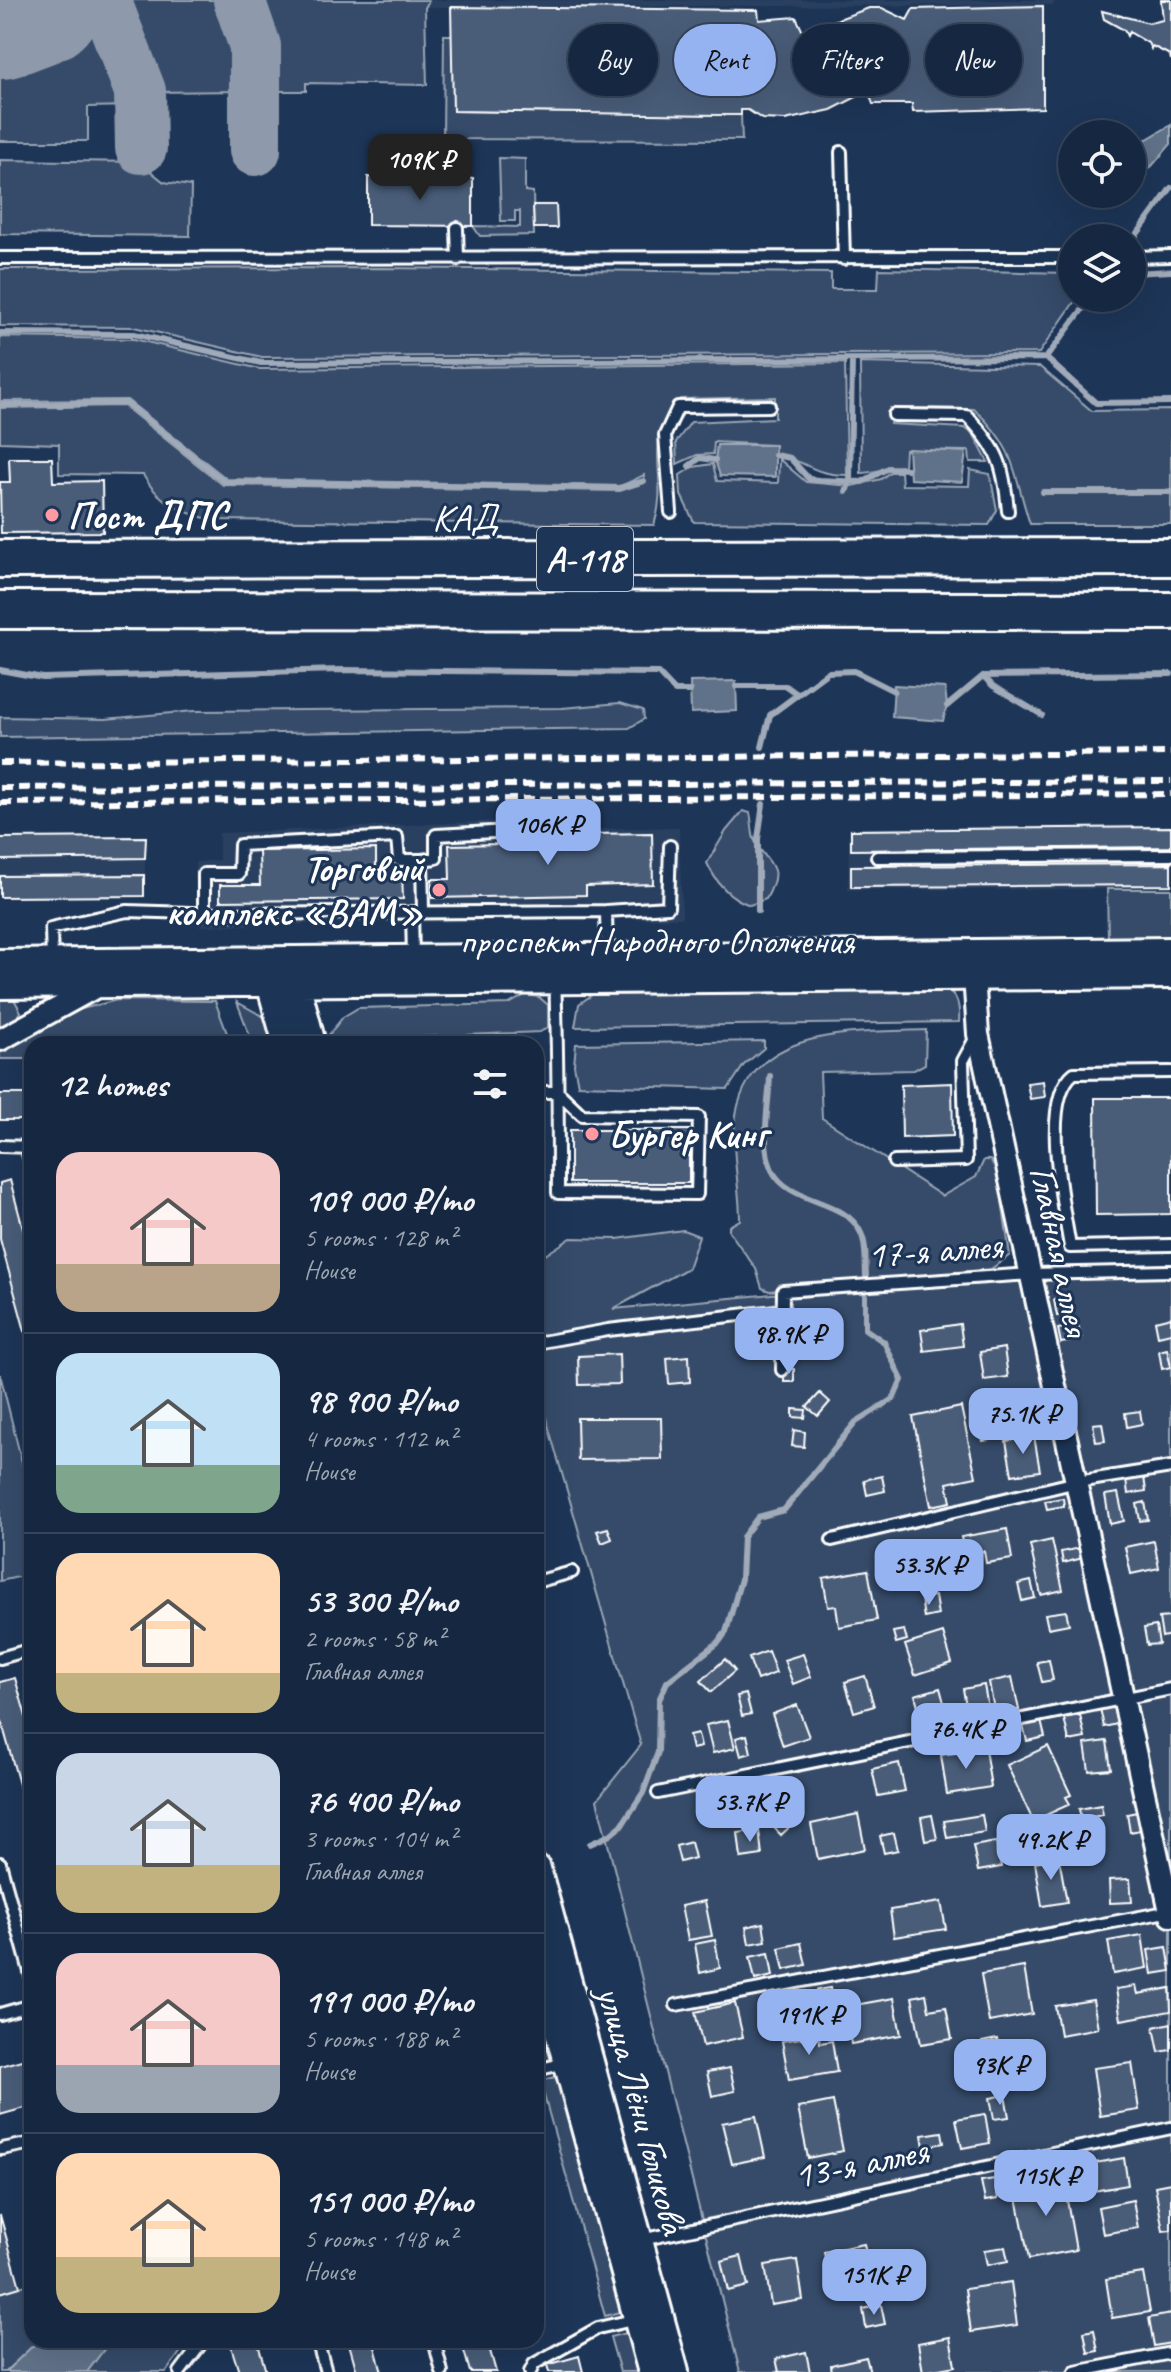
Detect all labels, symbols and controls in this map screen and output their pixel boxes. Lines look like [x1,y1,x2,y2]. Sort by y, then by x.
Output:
chip: Buy [568,24,658,96]
chip: Rent [674,24,776,96]
chip: Filters [792,24,909,96]
chip: New [925,24,1022,96]
map controls [1058,120,1146,312]
button: locate [1058,120,1146,208]
pin: 109K ₽ [355,134,485,202]
text: 109K ₽ [386,143,454,176]
button: layers [1058,224,1146,312]
place label: Пост ДПС [68,492,231,539]
street label: КАД [432,494,500,541]
marker: Пост ДПС [43,506,61,524]
road number: А-118 [537,527,633,591]
pin: 106K ₽ [483,799,613,867]
text: 106K ₽ [514,808,582,841]
place label: Торговый комплекс «ВАМ» [166,845,426,936]
marker: Торговый комплекс «ВАМ» [430,881,448,899]
street label: проспект Народного Ополчения [460,917,855,964]
icon: filters [468,1062,512,1106]
text: 12 homes [56,1063,167,1106]
place label: Бургер Кинг [608,1111,772,1158]
marker: Бургер Кинг [583,1125,601,1143]
street label: Главная аллея [1019,1162,1102,1343]
text: 109 000 ₽/mo [304,1178,473,1221]
icon: home [120,1184,216,1280]
text: 5 rooms · 128 m² [304,1221,456,1254]
street label: 17-я аллея [866,1222,1006,1278]
text: House [304,1254,355,1287]
pin: 98.9K ₽ [715,1308,863,1376]
text: 98.9K ₽ [753,1317,825,1350]
text: 98 900 ₽/mo [304,1379,457,1422]
icon: home [120,1385,216,1481]
pin: 75.1K ₽ [949,1388,1097,1456]
text: 75.1K ₽ [987,1397,1059,1430]
text: 4 rooms · 112 m² [304,1422,456,1455]
text: House [304,1455,355,1488]
pin: 53.3K ₽ [855,1539,1003,1607]
text: 53.3K ₽ [893,1548,965,1581]
text: 53 300 ₽/mo [304,1579,458,1622]
icon: home [120,1585,216,1681]
text: 2 rooms · 58 m² [304,1622,445,1655]
text: Главная аллея [304,1655,422,1688]
pin: 76.4K ₽ [892,1703,1040,1771]
text: 76.4K ₽ [929,1712,1003,1745]
pin: 53.7K ₽ [676,1776,824,1844]
text: 76 400 ₽/mo [304,1779,459,1822]
icon: home [120,1785,216,1881]
text: 53.7K ₽ [714,1785,786,1818]
pin: 49.2K ₽ [977,1814,1125,1882]
text: 3 rooms · 104 m² [304,1822,456,1855]
text: 49.2K ₽ [1015,1823,1087,1856]
text: Главная аллея [304,1855,422,1888]
text: 191 000 ₽/mo [304,1979,473,2022]
street label: улица Лёни Голикова [586,1979,698,2242]
icon: home [120,1985,216,2081]
pin: 191K ₽ [744,1989,874,2057]
text: 191K ₽ [775,1998,843,2031]
text: 5 rooms · 188 m² [304,2022,456,2055]
pin: 93K ₽ [944,2039,1056,2107]
text: 93K ₽ [972,2048,1028,2081]
text: House [304,2055,355,2088]
street label: 13-я аллея [790,2127,933,2199]
pin: 115K ₽ [981,2150,1111,2218]
text: 115K ₽ [1012,2159,1080,2192]
text: 151 000 ₽/mo [304,2179,473,2222]
icon: home [120,2185,216,2281]
text: 5 rooms · 148 m² [304,2222,456,2255]
pin: 151K ₽ [809,2249,939,2317]
text: House [304,2255,355,2288]
text: 151K ₽ [840,2258,908,2291]

